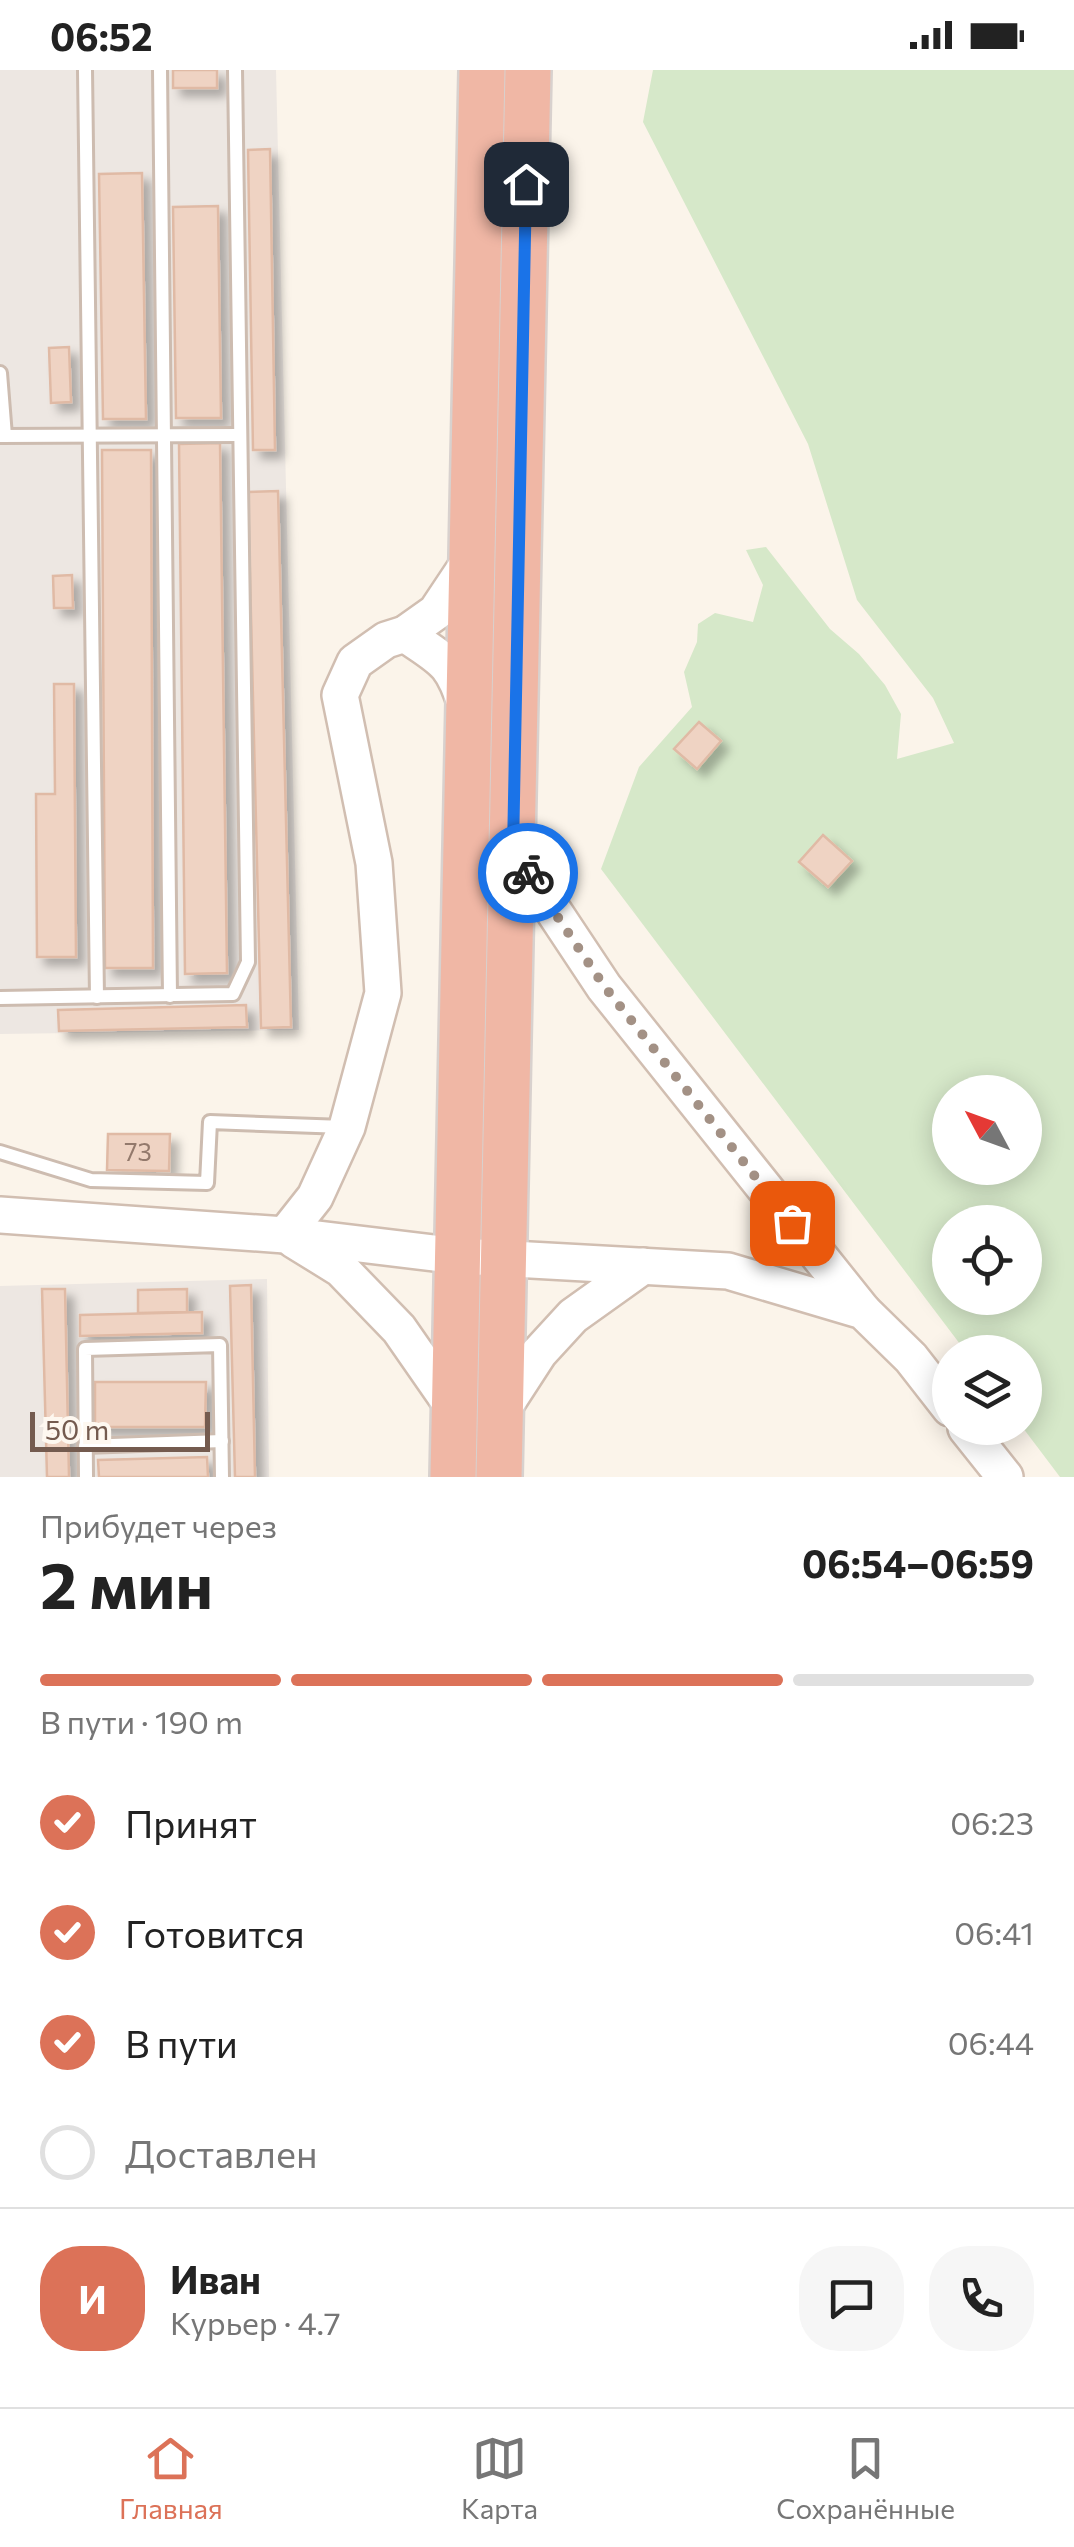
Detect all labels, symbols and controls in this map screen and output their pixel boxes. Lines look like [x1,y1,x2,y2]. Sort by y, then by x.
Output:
text: 06:52 [50,12,153,59]
pin [484,142,569,227]
icon: home [499,157,554,212]
courier [478,823,578,923]
icon: bike [501,846,556,901]
north arrow [932,1075,1042,1185]
map controls [932,1075,1042,1445]
house number: 73 [124,1136,152,1166]
pin [750,1181,835,1266]
icon: bag [765,1196,820,1251]
button: locate [932,1205,1042,1315]
button: layers [932,1335,1042,1445]
scale bar [30,1407,210,1452]
text: 50 m [45,1412,109,1446]
text: Прибудет через [40,1505,277,1545]
text: 06:54–06:59 [802,1539,1034,1586]
text: 2 мин [40,1543,213,1622]
text: В пути · 190 m [40,1701,243,1741]
icon: check [40,1795,95,1850]
text: Принят [125,1799,257,1846]
text: 06:23 [950,1802,1034,1842]
icon: check [40,1905,95,1960]
text: Готовится [125,1909,305,1956]
text: 06:41 [954,1912,1034,1952]
icon: check [40,2015,95,2070]
text: В пути [125,2019,238,2066]
text: 06:44 [948,2022,1034,2062]
text: Доставлен [125,2129,318,2176]
button: chat [799,2246,904,2351]
button: phone [929,2246,1034,2351]
text: Иван [170,2255,261,2302]
text: И [78,2275,107,2322]
text: Курьер · 4.7 [170,2302,341,2342]
tab: Главная [119,2431,223,2525]
tab: Карта [461,2431,538,2525]
tab: Сохранённые [776,2431,955,2525]

